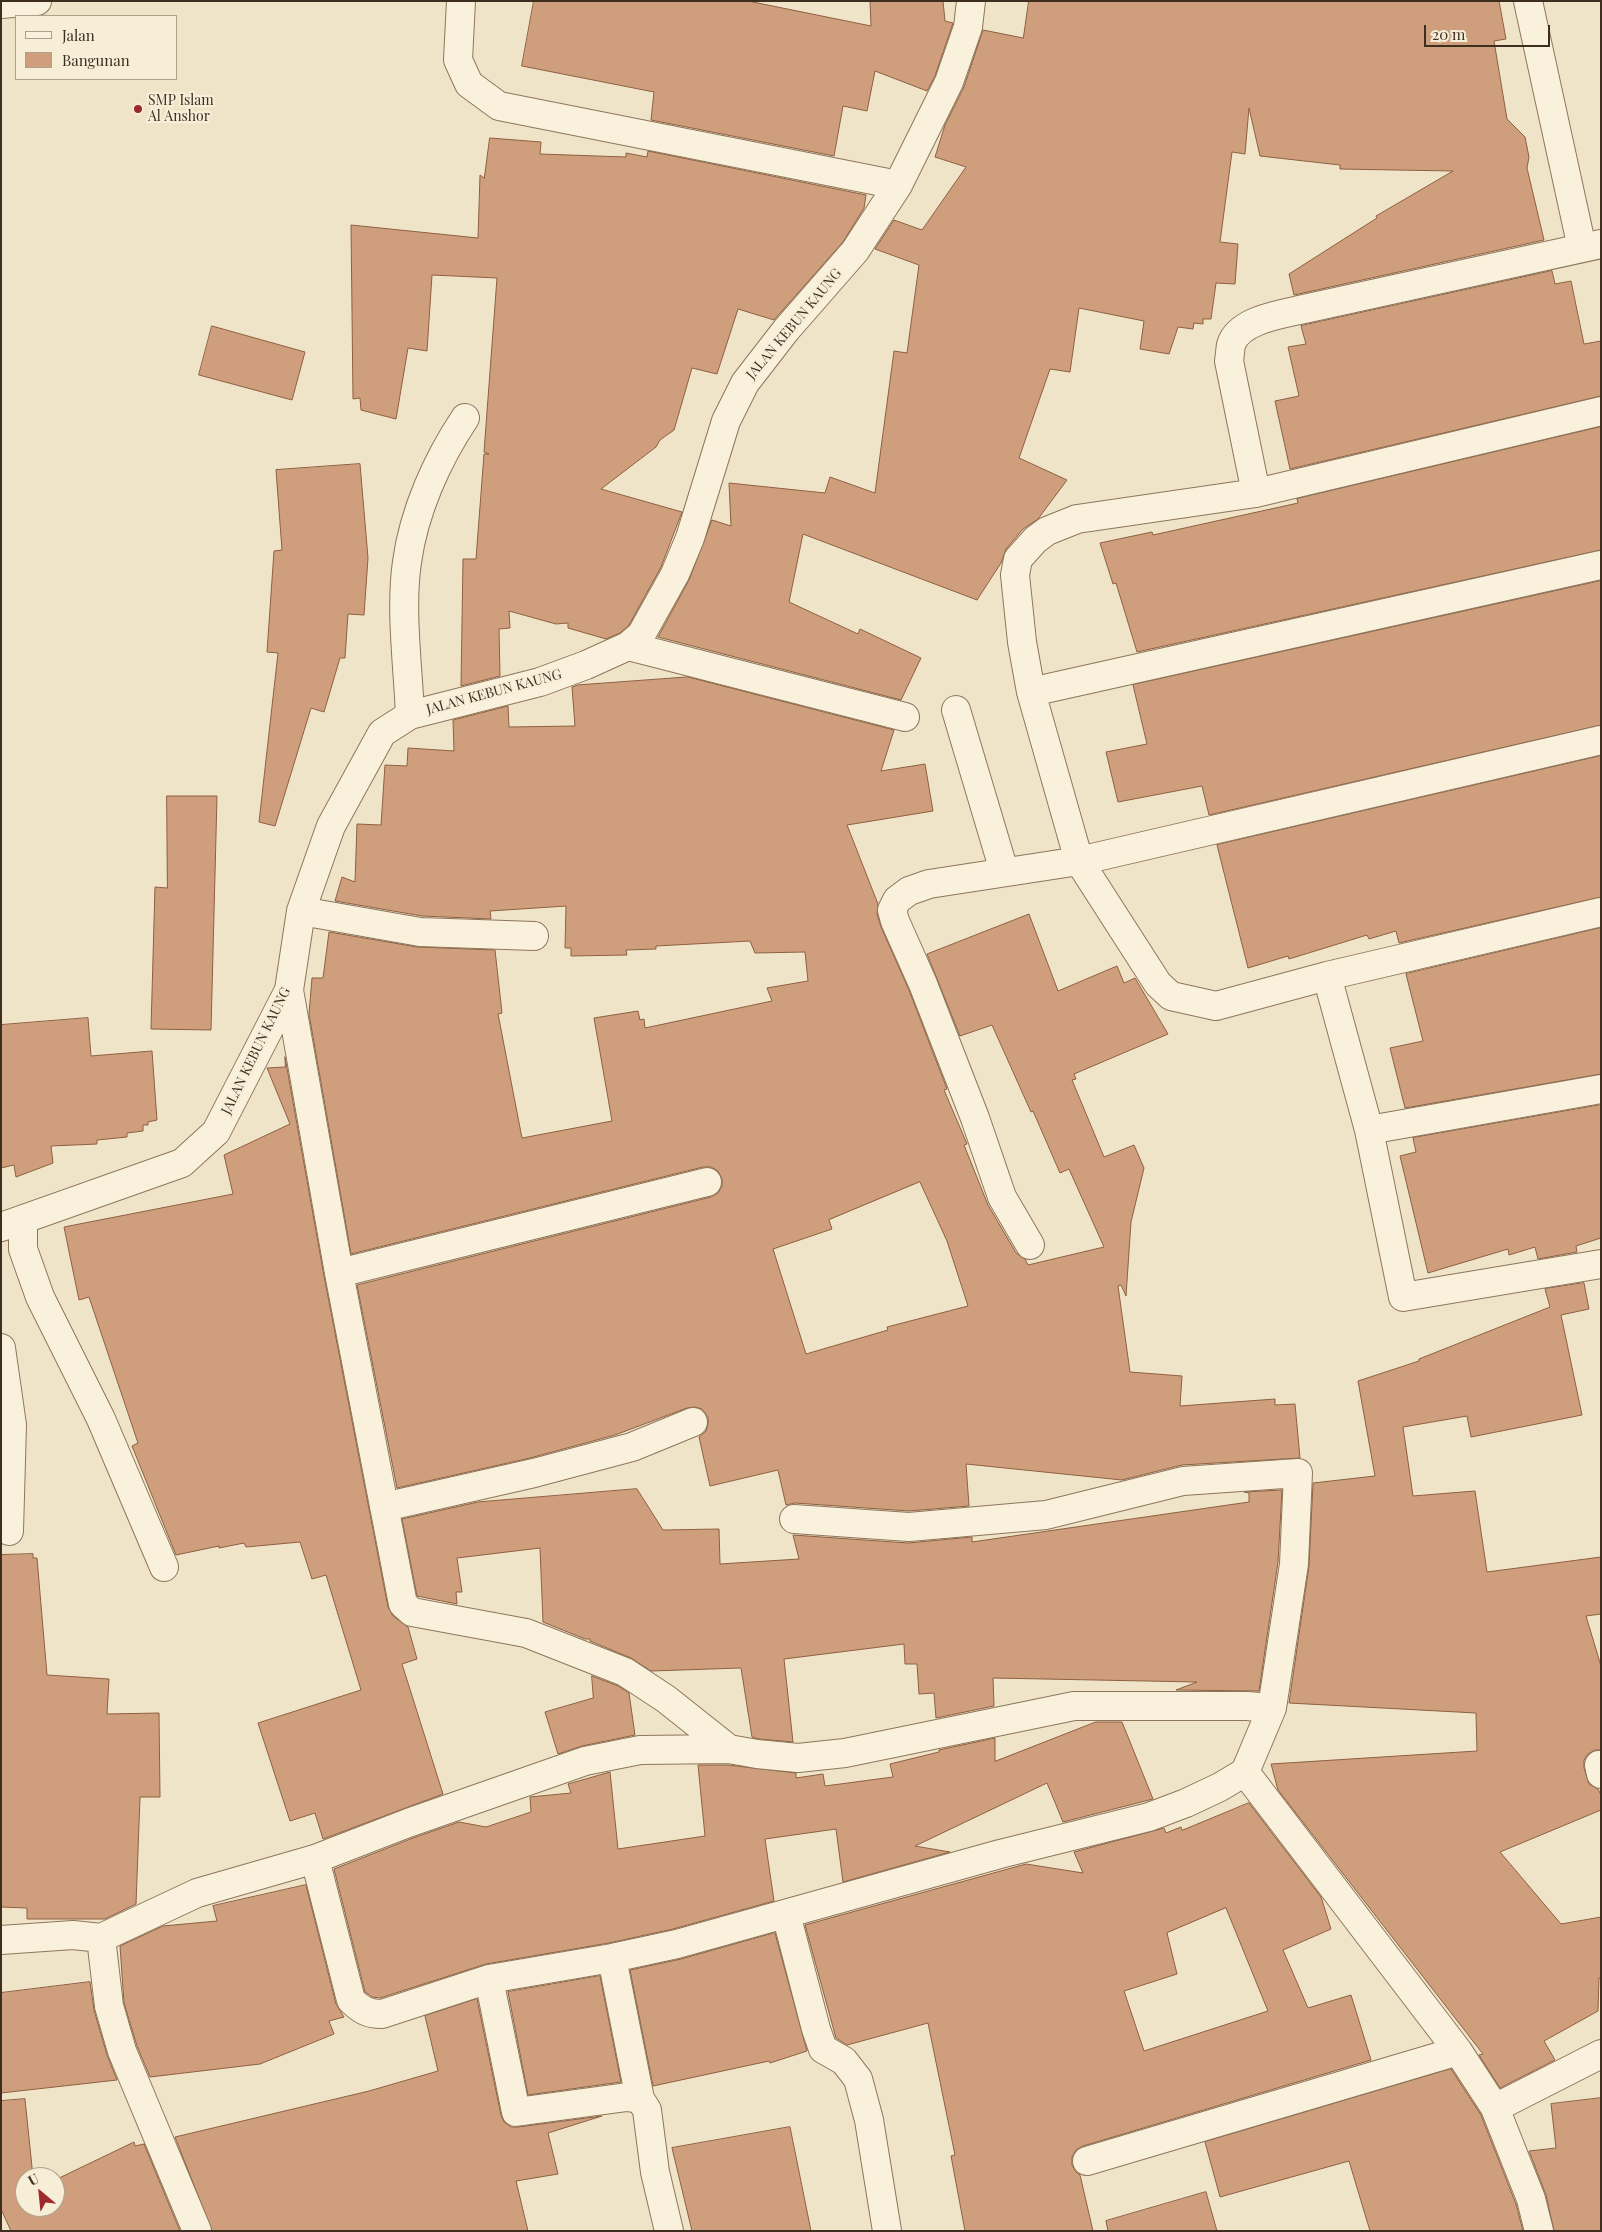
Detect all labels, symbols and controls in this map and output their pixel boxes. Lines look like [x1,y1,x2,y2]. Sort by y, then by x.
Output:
legend [15,15,178,80]
scale bar [1427,15,1553,47]
text: 20 m [1432,24,1465,44]
text: Jalan [62,25,95,45]
text: Bangunan [62,50,130,70]
place label: SMP Islam Al Anshor [148,93,214,125]
marker: SMP Islam Al Anshor [132,103,144,115]
street label: JALAN KEBUN KAUNG [743,265,845,383]
street label: JALAN KEBUN KAUNG [424,666,564,718]
street label: JALAN KEBUN KAUNG [218,985,294,1117]
north arrow [15,2167,65,2217]
text: U [24,2169,42,2190]

